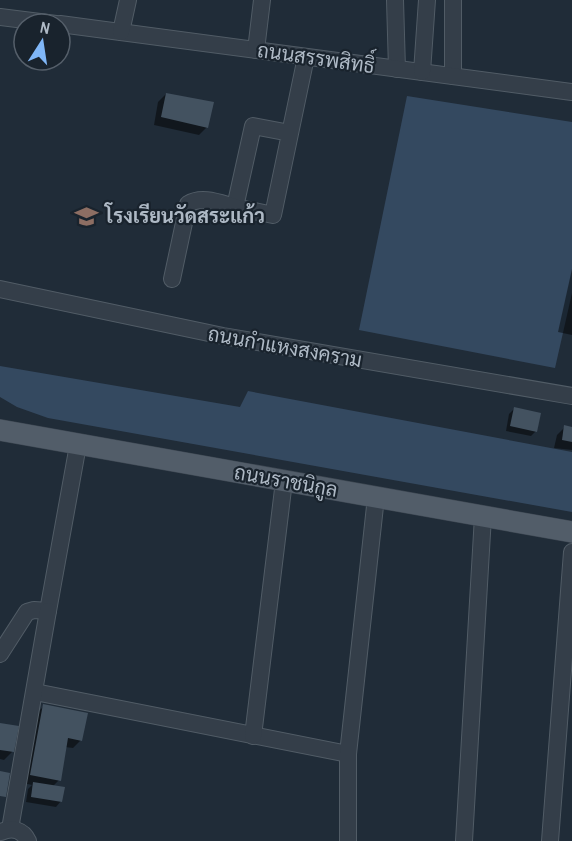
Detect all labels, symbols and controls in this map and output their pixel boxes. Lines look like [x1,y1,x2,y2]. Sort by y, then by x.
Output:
north arrow [12,12,72,72]
text: N [38,16,52,39]
street label: ถนนสรรพสิทธิ์ [256,32,377,79]
place label: โรงเรียนวัดสระแก้ว [104,202,265,229]
school or university icon: โรงเรียนวัดสระแก้ว [74,203,100,229]
street label: ถนนกำแหงสงคราม [206,320,364,373]
street label: ถนนราชนิกูล [232,458,340,505]

